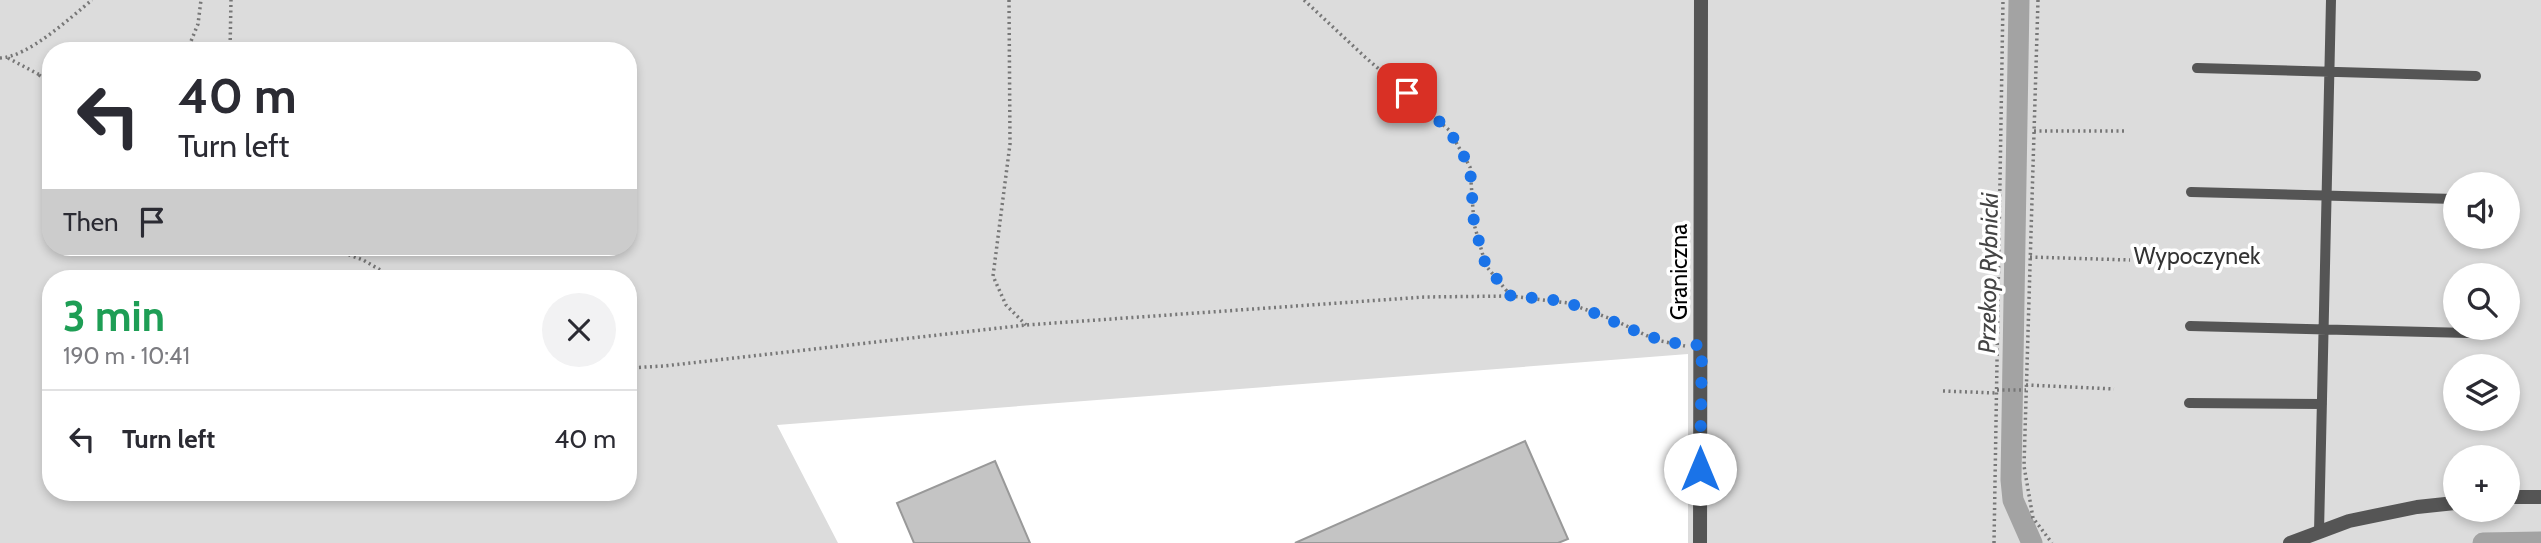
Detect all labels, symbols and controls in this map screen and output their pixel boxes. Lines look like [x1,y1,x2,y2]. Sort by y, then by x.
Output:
pin [1377,63,1437,123]
text: 40 m [178,66,297,125]
icon: left [63,70,154,161]
icon: arrive [1388,74,1426,112]
text: Turn left [178,126,289,165]
map controls [2443,172,2520,522]
button: sound [2443,172,2520,249]
water label: Przekop Rybnicki [1972,192,2004,354]
icon: arrive [133,203,171,241]
text: Then [63,206,119,238]
street label: Graniczna [1665,224,1693,320]
park label: Wypoczynek [2134,242,2261,270]
button: search [2443,263,2520,340]
text: 3 min [63,290,165,342]
button: close [542,293,616,367]
text: 190 m · 10:41 [63,342,190,370]
button: layers [2443,354,2520,431]
icon: left [63,420,101,458]
text: Turn left [122,423,215,455]
text: 40 m [554,423,616,455]
position arrow [1663,432,1737,506]
button: + [2443,445,2520,522]

